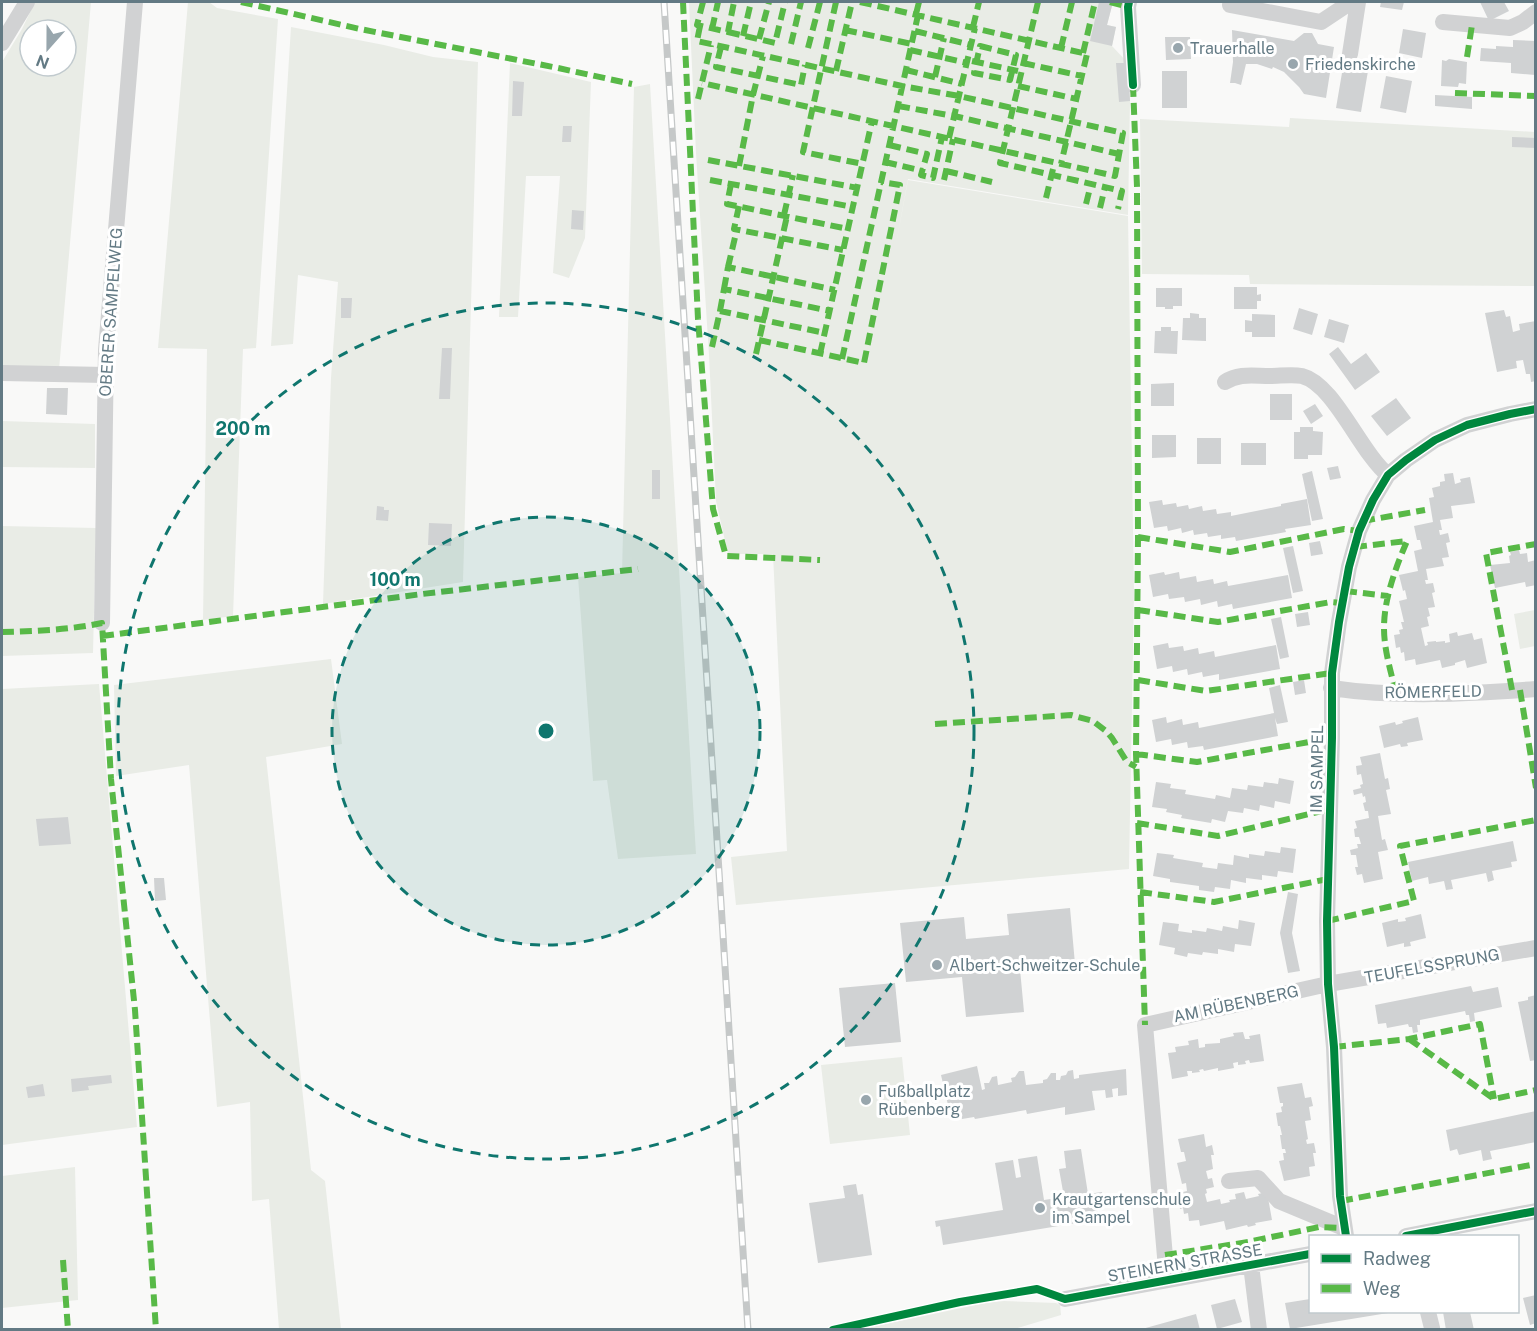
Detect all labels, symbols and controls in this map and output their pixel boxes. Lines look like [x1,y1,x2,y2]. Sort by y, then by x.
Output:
north arrow [18,18,78,78]
place label: Trauerhalle [1190,39,1275,58]
marker: Trauerhalle [1171,41,1185,55]
text: N [34,50,52,73]
place label: Friedenskirche [1305,55,1416,74]
marker: Friedenskirche [1286,57,1300,71]
street label: OBERER SAMPELWEG [96,227,126,397]
text: 200 m [216,418,270,439]
text: 100 m [369,569,421,590]
street label: RÖMERFELD [1384,681,1482,702]
centre of rings [536,721,556,741]
street label: IM SAMPEL [1307,725,1327,813]
street label: TEUFELSSPRUNG [1363,945,1501,987]
place label: Albert-Schweitzer-Schule [949,956,1140,975]
marker: Albert-Schweitzer-Schule [930,958,944,972]
street label: AM RÜBENBERG [1172,980,1300,1027]
place label: Fußballplatz Rübenberg [878,1082,971,1119]
marker: Fußballplatz Rübenberg [859,1093,873,1107]
place label: Krautgartenschule im Sampel [1052,1190,1191,1227]
marker: Krautgartenschule im Sampel [1033,1201,1047,1215]
legend [1309,1235,1519,1313]
street label: STEINERN STRASSE [1106,1240,1264,1286]
text: Radweg [1363,1248,1431,1269]
text: Weg [1363,1278,1401,1299]

